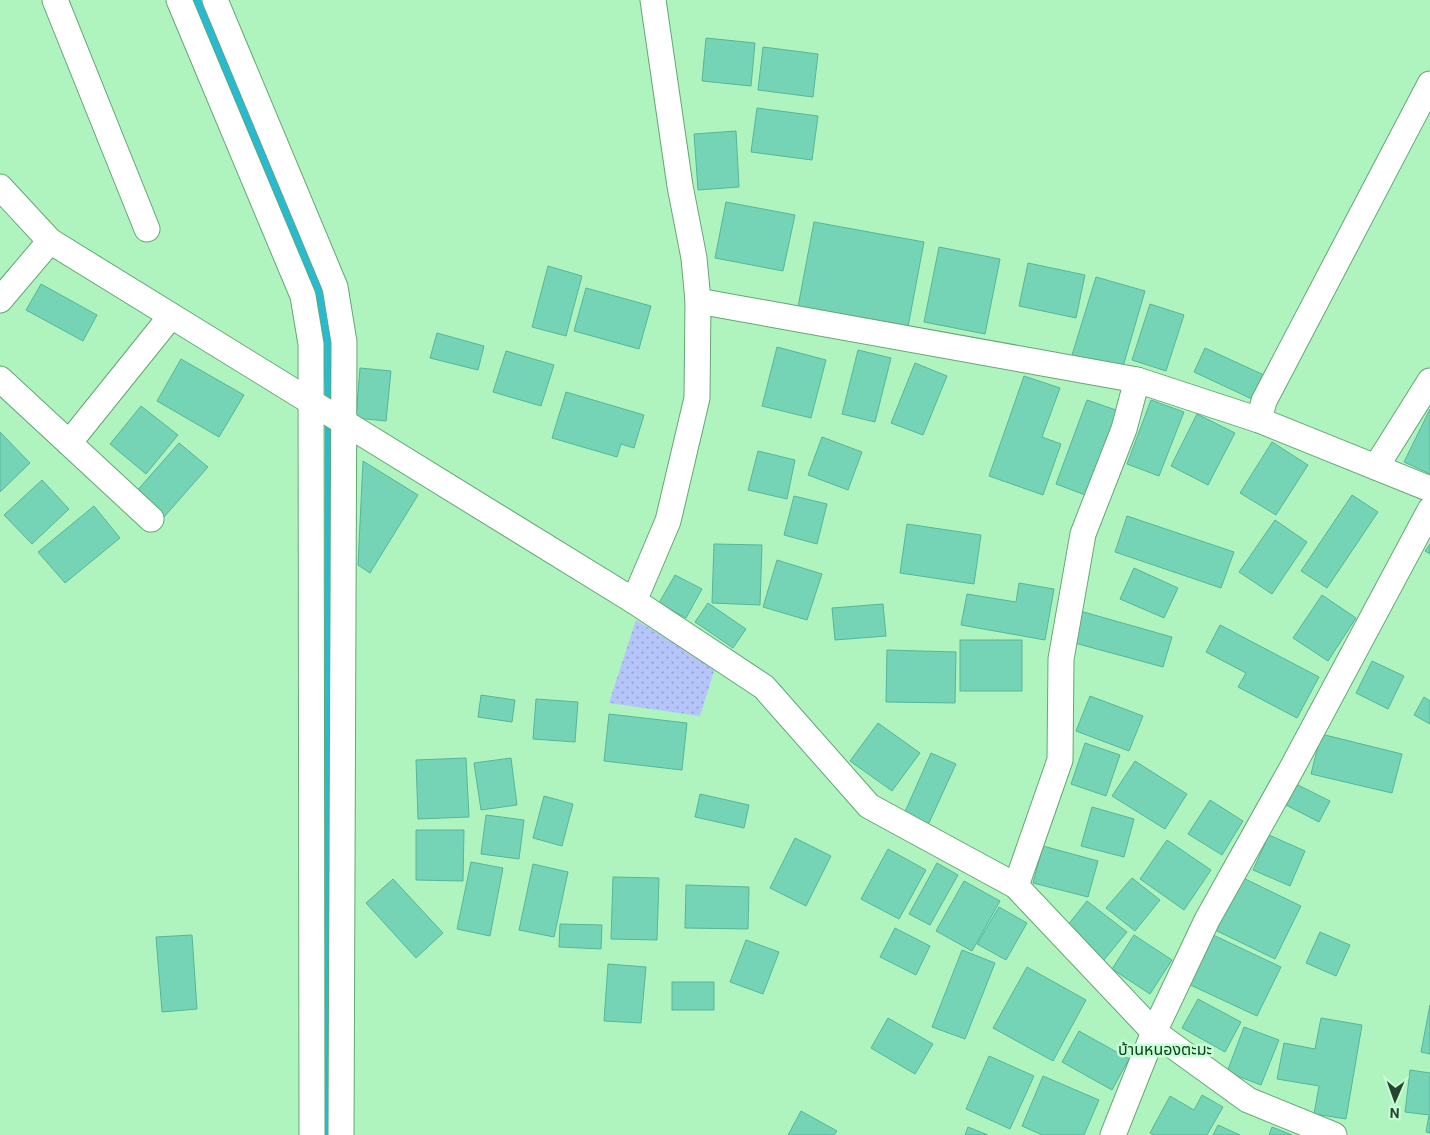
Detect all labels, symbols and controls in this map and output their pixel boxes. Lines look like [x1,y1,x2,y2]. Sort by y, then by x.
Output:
district label: บ้านหนองตะมะ [1118,1040,1212,1059]
north arrow [1370,1075,1420,1125]
text: N [1389,1105,1400,1121]

